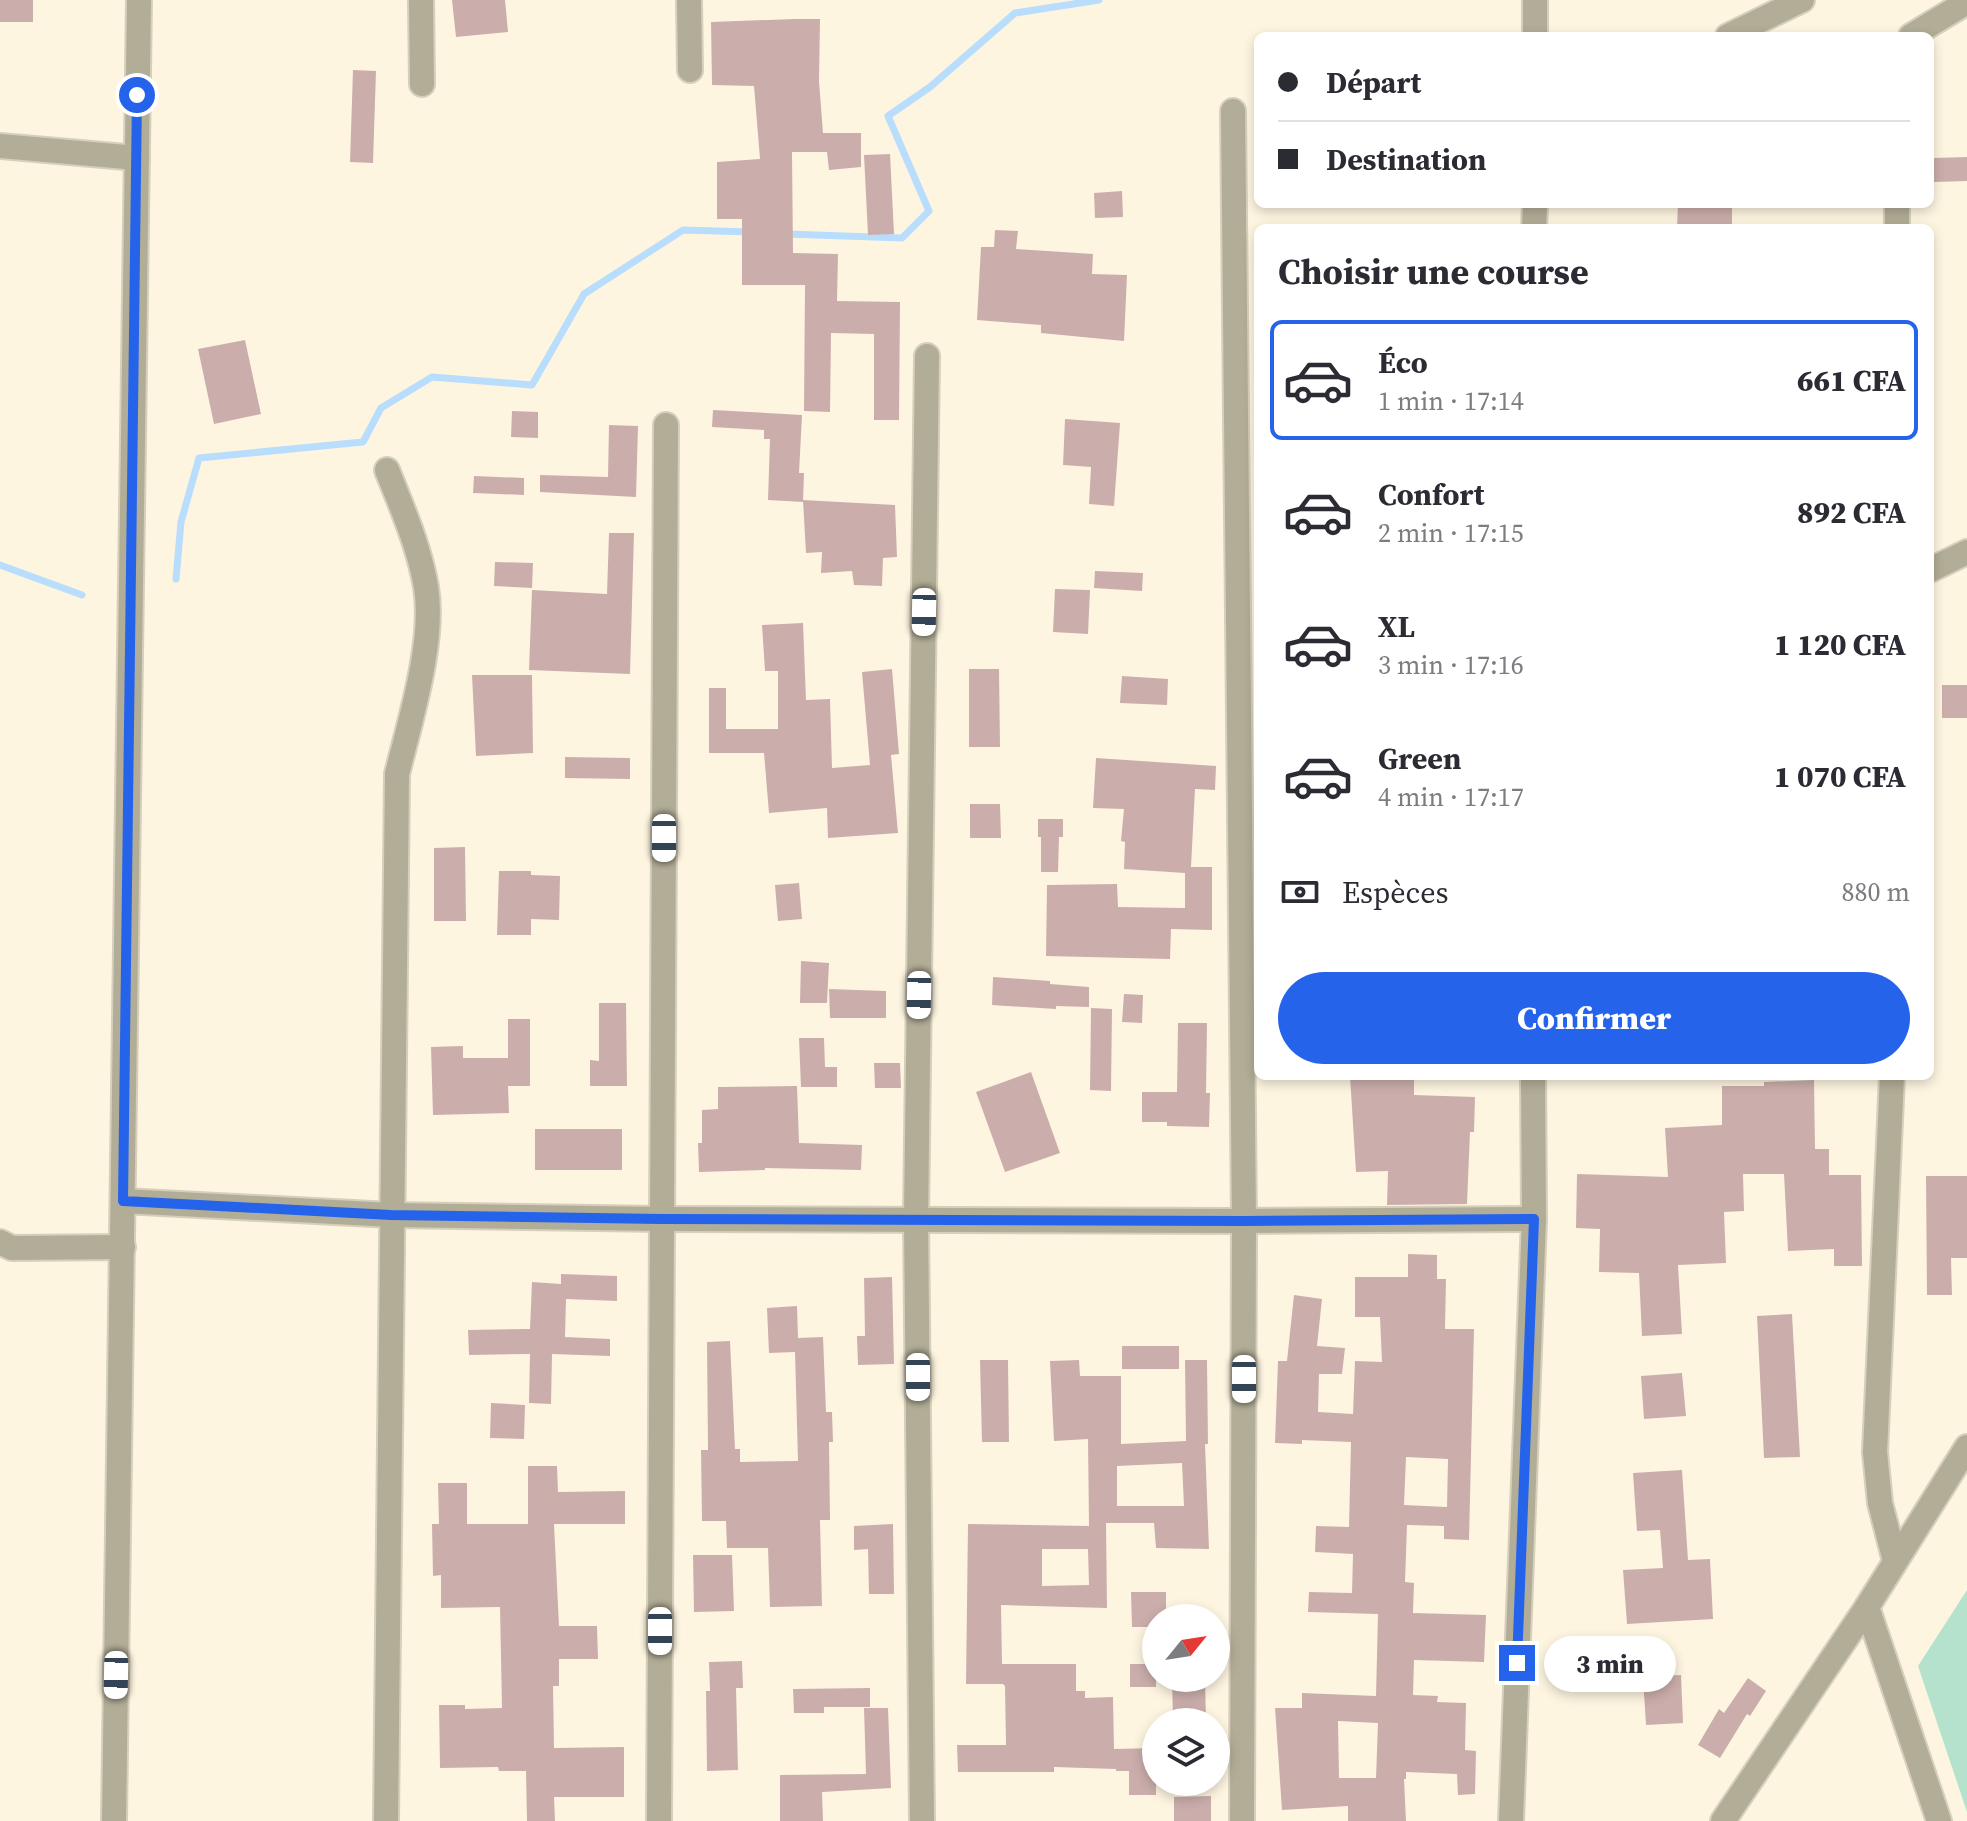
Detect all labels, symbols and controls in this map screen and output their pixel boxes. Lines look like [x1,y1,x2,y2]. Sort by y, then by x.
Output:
text: Départ [1326,62,1421,103]
route start [119,77,155,113]
text: Destination [1326,139,1487,180]
text: Choisir une course [1278,247,1589,296]
text: Éco [1378,342,1428,383]
icon: car [1282,344,1354,416]
text: 661 CFA [1797,360,1906,401]
text: 1 min · 17:14 [1378,383,1524,419]
text: Confort [1378,474,1484,515]
icon: car [1282,476,1354,548]
text: 892 CFA [1797,492,1906,533]
text: 2 min · 17:15 [1378,515,1524,551]
car [912,588,936,636]
text: XL [1378,606,1415,647]
icon: car [1282,608,1354,680]
text: 1 120 CFA [1774,624,1906,665]
text: 3 min · 17:16 [1378,647,1524,683]
text: Green [1378,738,1461,779]
icon: car [1282,740,1354,812]
text: 1 070 CFA [1774,756,1906,797]
text: 4 min · 17:17 [1378,779,1524,815]
car [652,814,676,862]
icon: cash [1278,870,1322,914]
text: Espèces [1342,872,1449,913]
text: 880 m [1842,874,1910,910]
car [907,971,931,1019]
button: Confirmer [1278,972,1910,1064]
car [906,1353,930,1401]
car [1232,1355,1256,1403]
north arrow [1142,1604,1230,1692]
map controls [1142,1604,1230,1796]
car [648,1607,672,1655]
callout: 3 min [1545,1635,1677,1691]
route end [1499,1645,1535,1681]
text: 3 min [1576,1646,1644,1682]
car [104,1651,128,1699]
button: layers [1142,1708,1230,1796]

